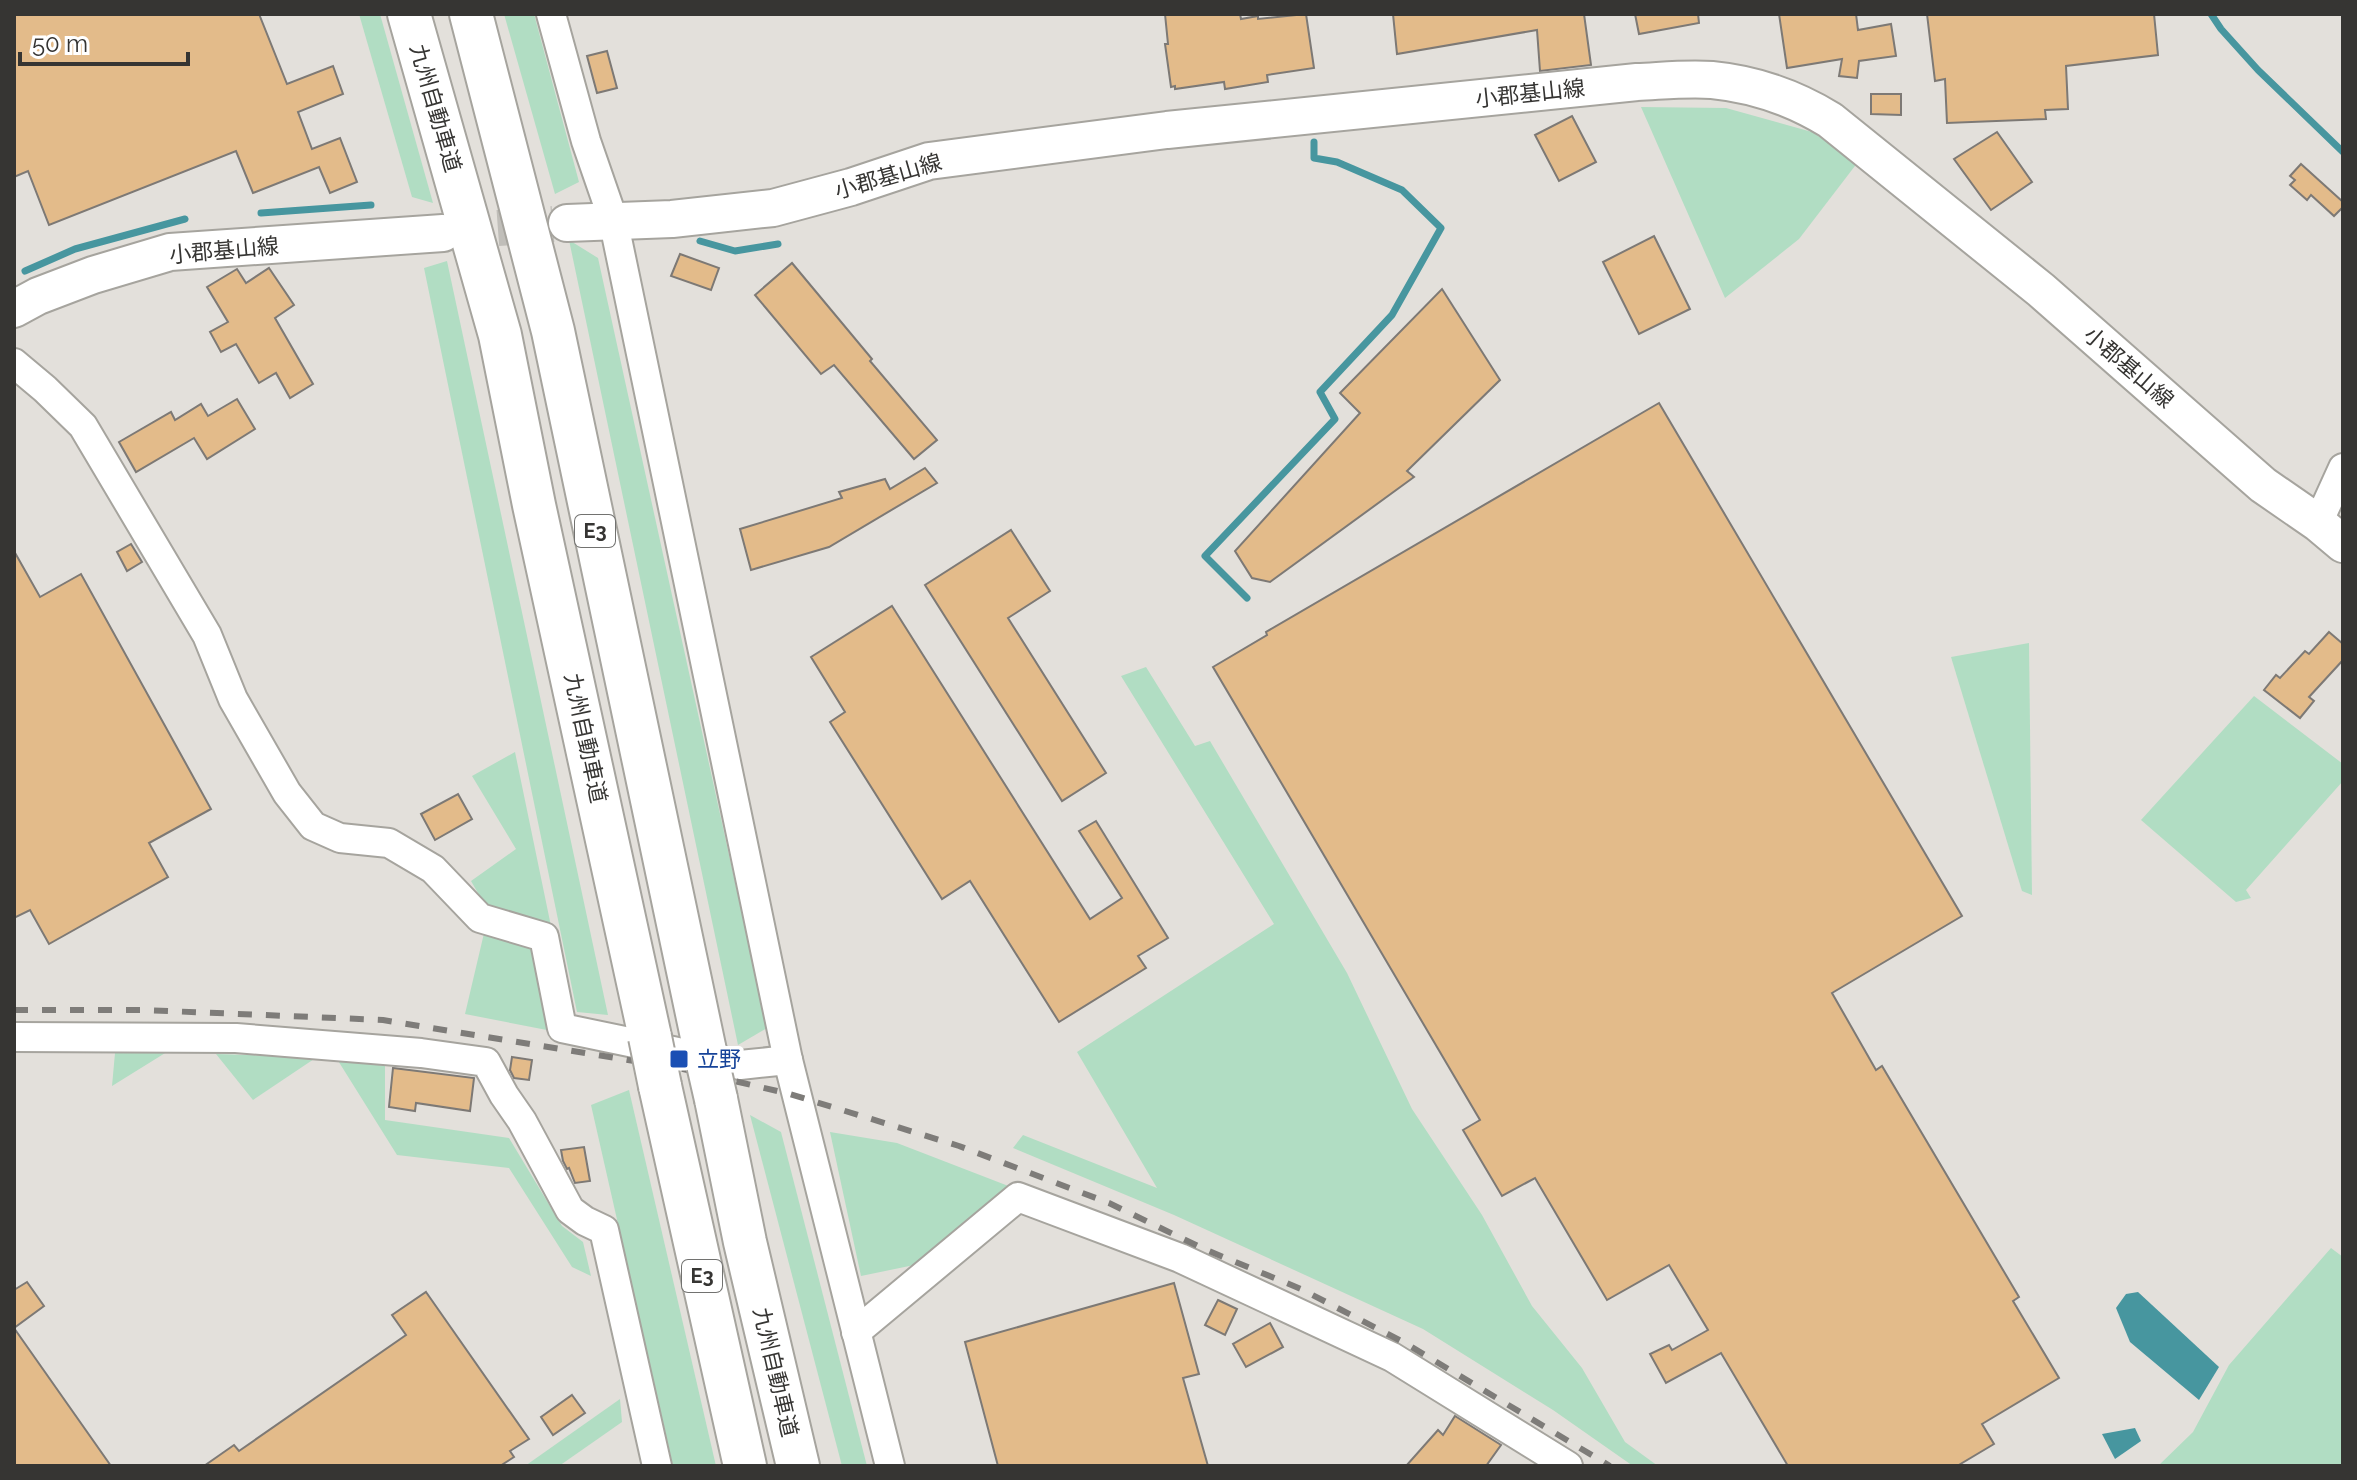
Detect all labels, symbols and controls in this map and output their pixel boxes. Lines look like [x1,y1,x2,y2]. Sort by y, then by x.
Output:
scale bar [20,16,188,66]
text: 50 m [32,29,88,58]
street label: 九州自動車道 [405,41,467,175]
street label: 小郡基山線 [1474,74,1586,112]
street label: 小郡基山線 [832,148,944,204]
street label: 小郡基山線 [168,232,280,268]
street label: 小郡基山線 [2079,321,2179,413]
road number: E3 [575,515,615,547]
street label: 九州自動車道 [560,671,612,805]
place label: 立野 [697,1046,741,1072]
marker: 立野 [668,1048,690,1070]
road number: E3 [682,1260,722,1292]
street label: 九州自動車道 [748,1305,804,1439]

